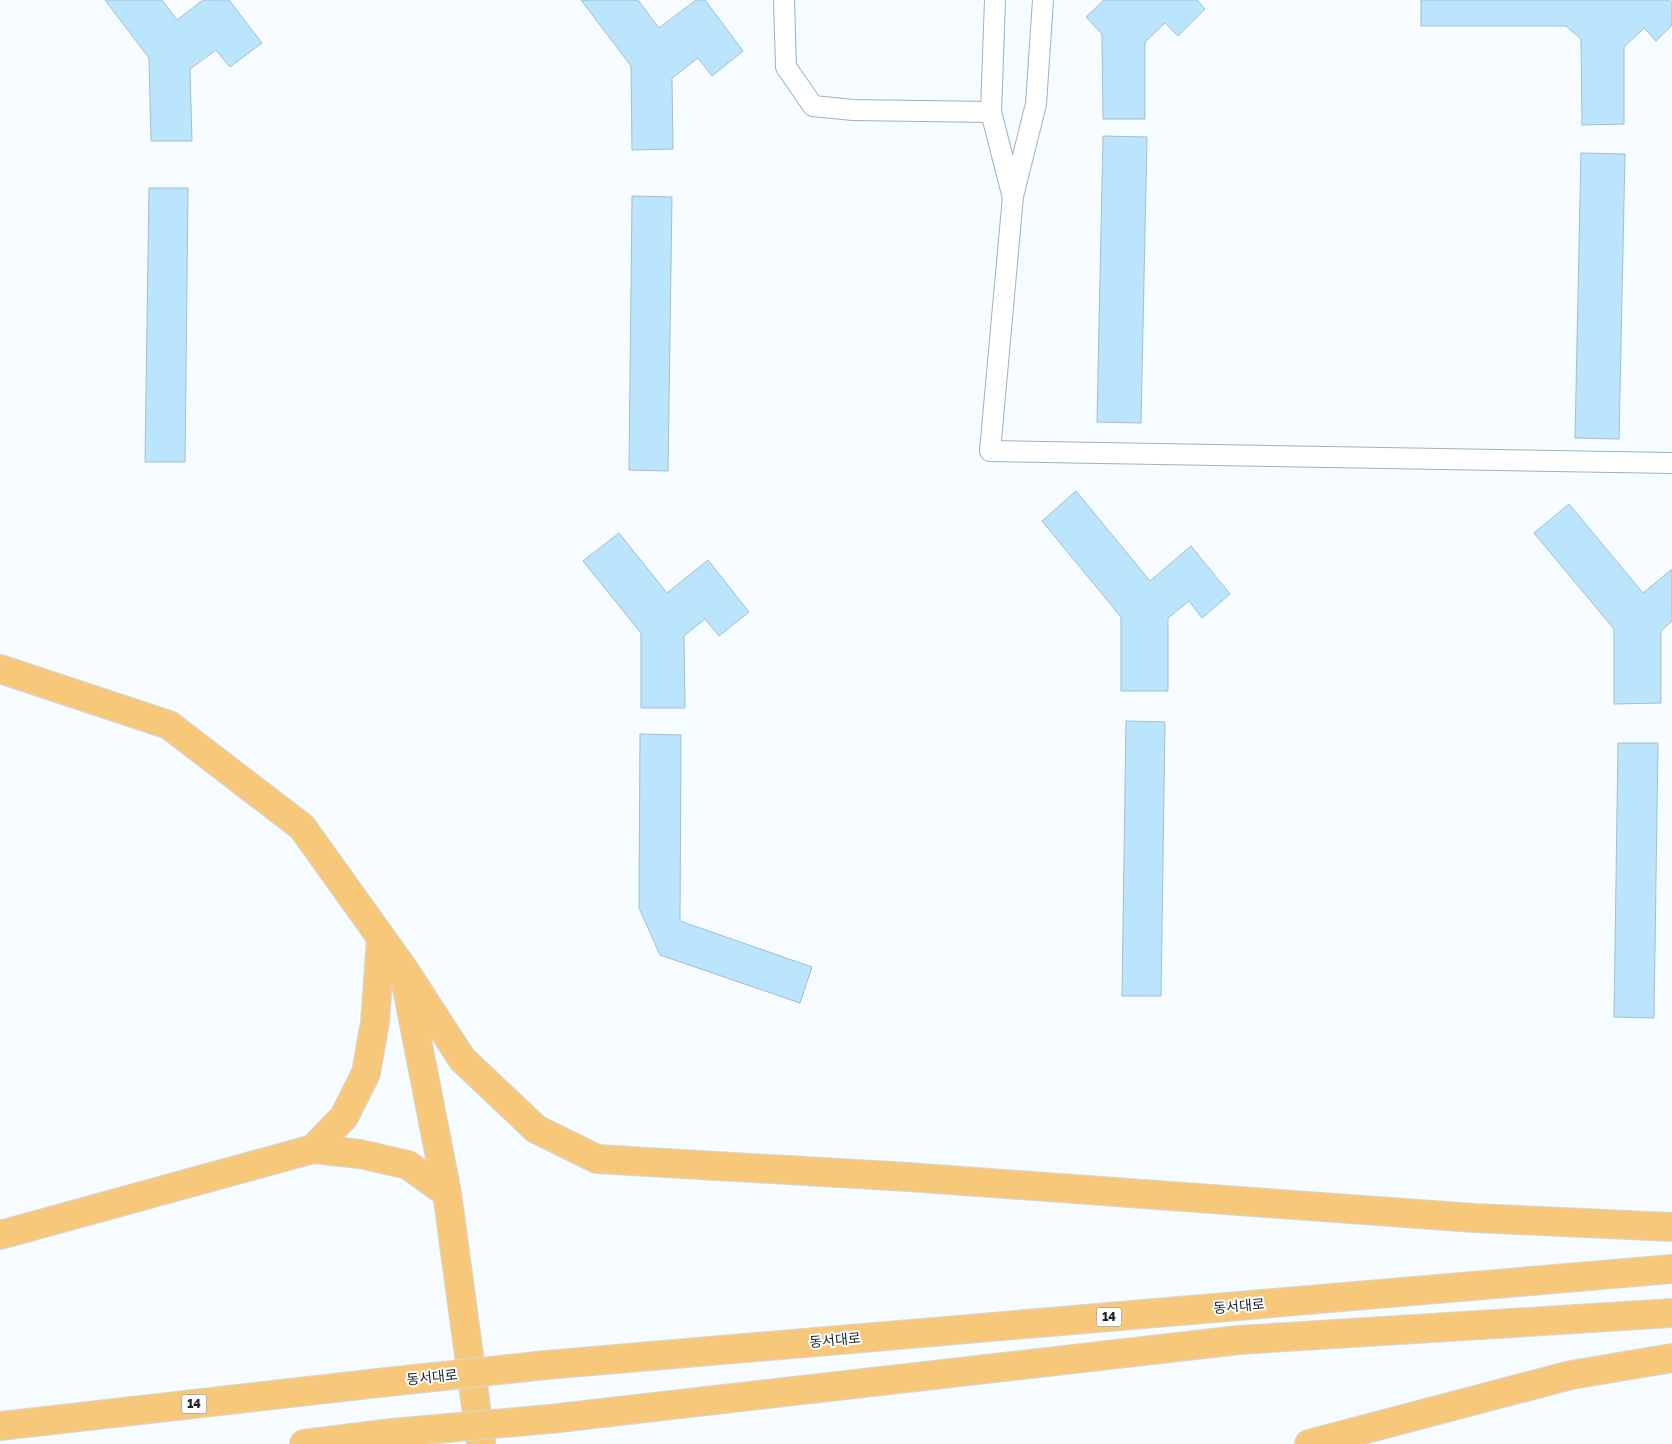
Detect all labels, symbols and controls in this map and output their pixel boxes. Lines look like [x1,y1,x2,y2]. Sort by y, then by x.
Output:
street label: 동서대로 [1213,1295,1265,1316]
road number: 14 [1096,1308,1122,1326]
street label: 동서대로 [809,1329,861,1350]
street label: 동서대로 [405,1365,459,1388]
road number: 14 [182,1395,206,1414]

